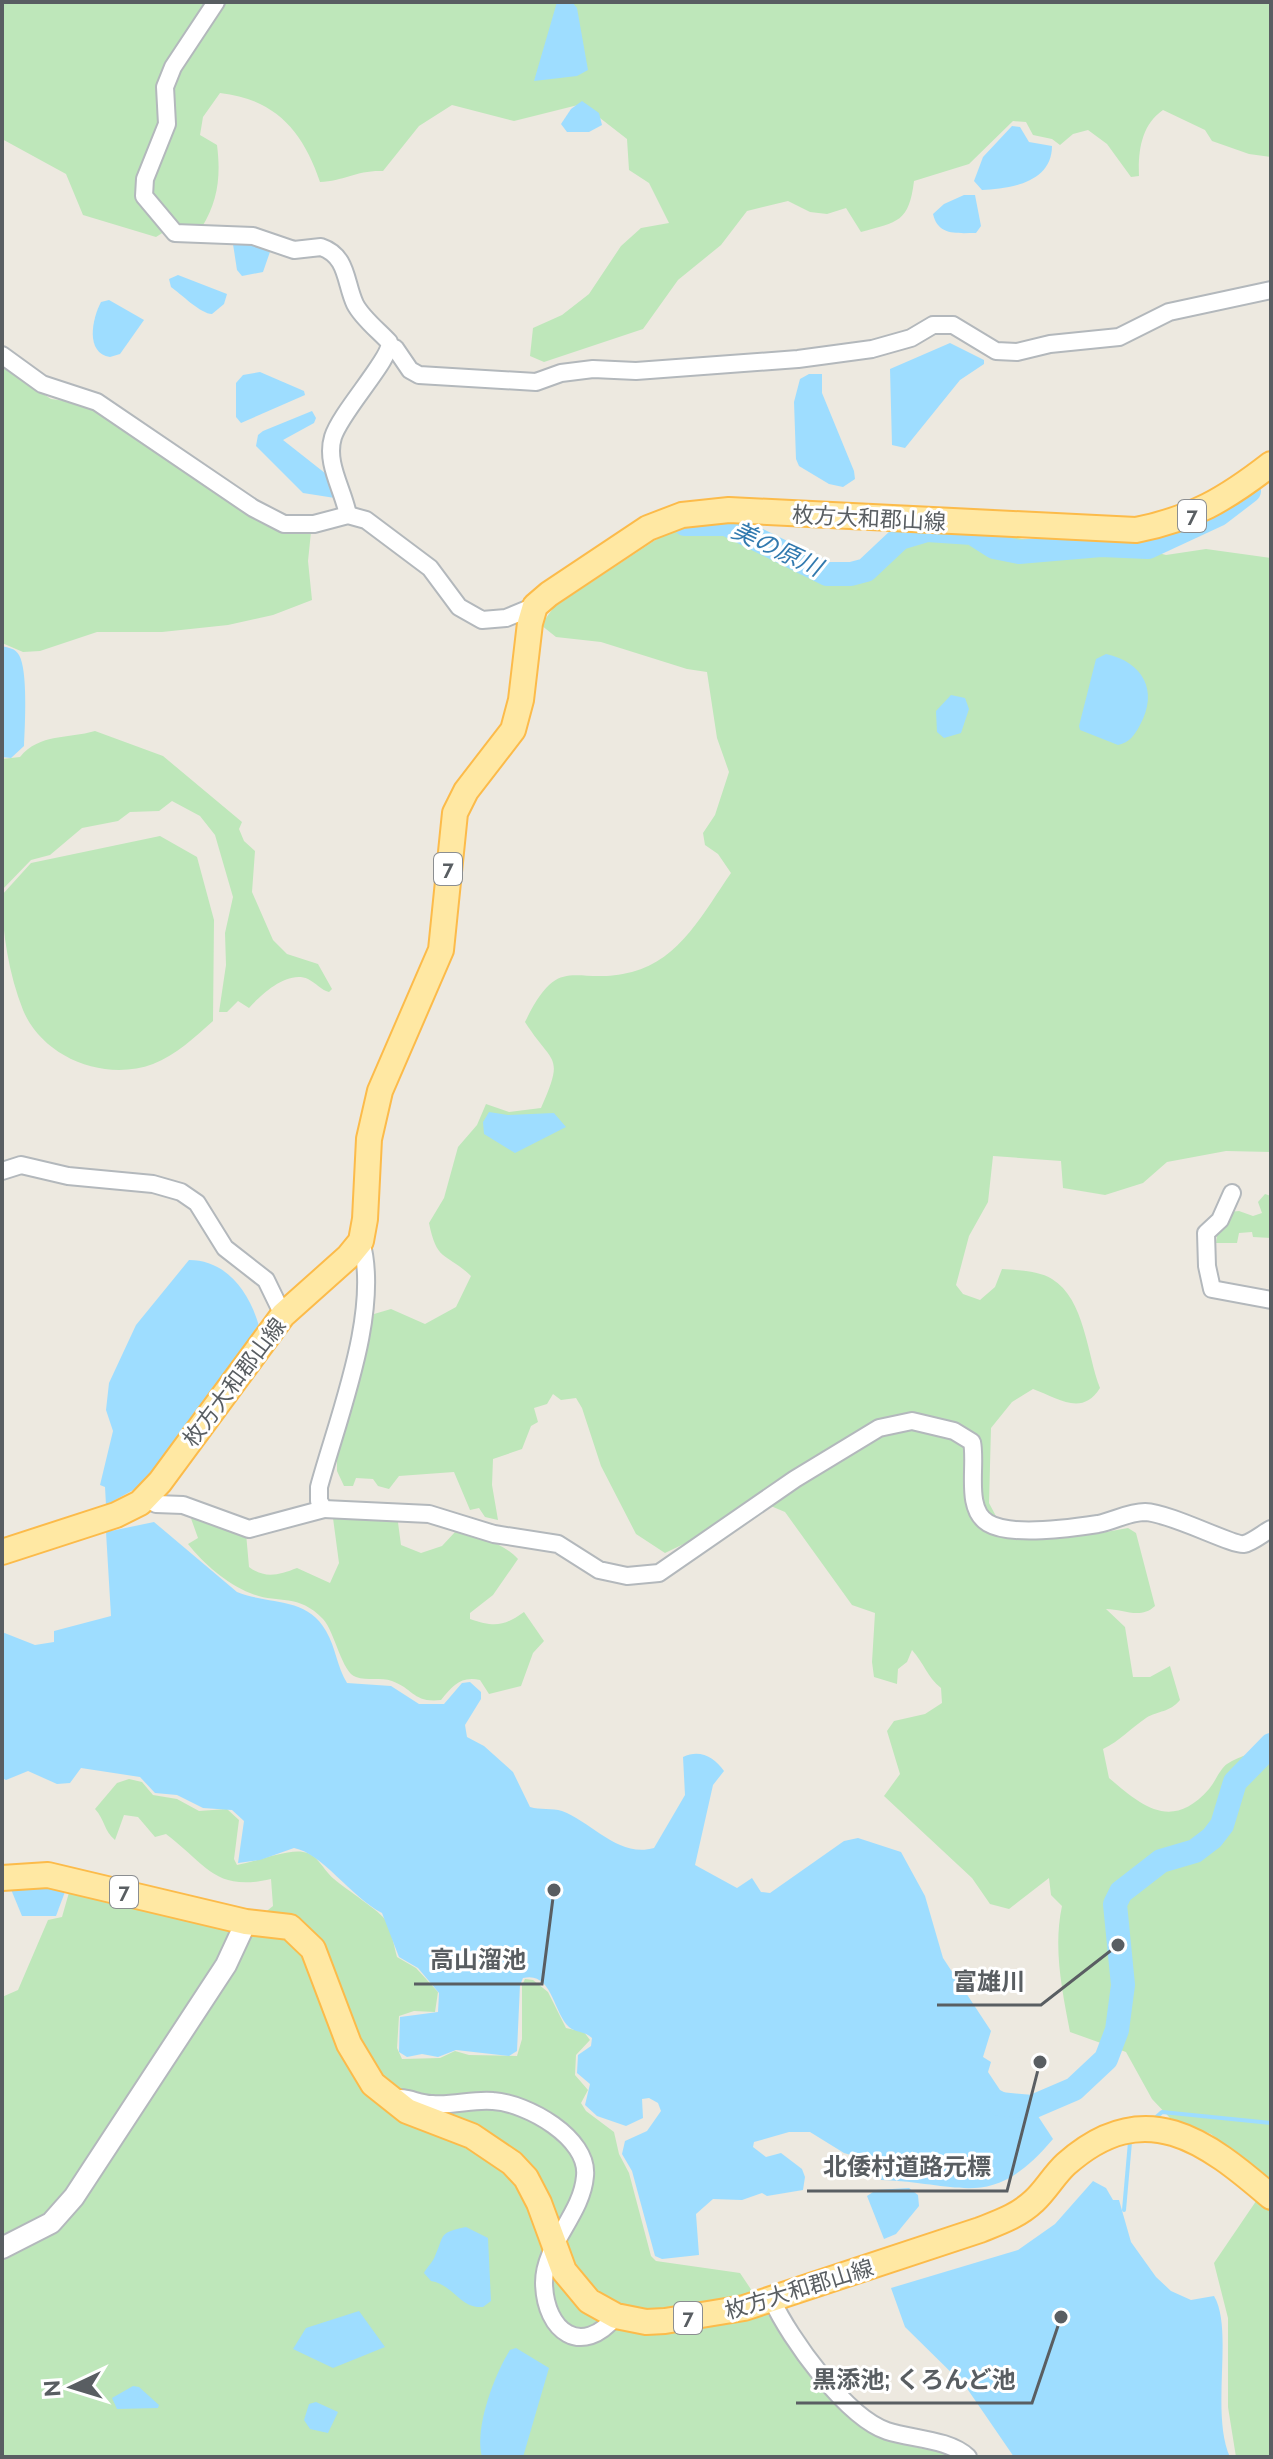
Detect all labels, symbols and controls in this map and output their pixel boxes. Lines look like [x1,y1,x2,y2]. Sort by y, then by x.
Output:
road number: 7 [1178,500,1206,532]
street label: 枚方大和郡山線 [791,501,947,535]
water label: 美の原川 [728,515,830,583]
road number: 7 [434,853,462,885]
street label: 枚方大和郡山線 [177,1313,291,1451]
road number: 7 [110,1876,138,1908]
callout: 高山溜池 [414,1936,542,1984]
text: 高山溜池 [430,1945,526,1974]
callout: 富雄川 [937,1957,1041,2005]
text: 富雄川 [953,1967,1025,1996]
callout: 北倭村道路元標 [807,2143,1007,2191]
text: 北倭村道路元標 [823,2152,991,2181]
street label: 枚方大和郡山線 [722,2254,876,2324]
road number: 7 [674,2302,702,2334]
north arrow [32,2347,112,2427]
callout: 黒添池; くろんど池 [796,2355,1032,2403]
text: 黒添池; くろんど池 [812,2365,1016,2394]
text: N [38,2379,66,2398]

